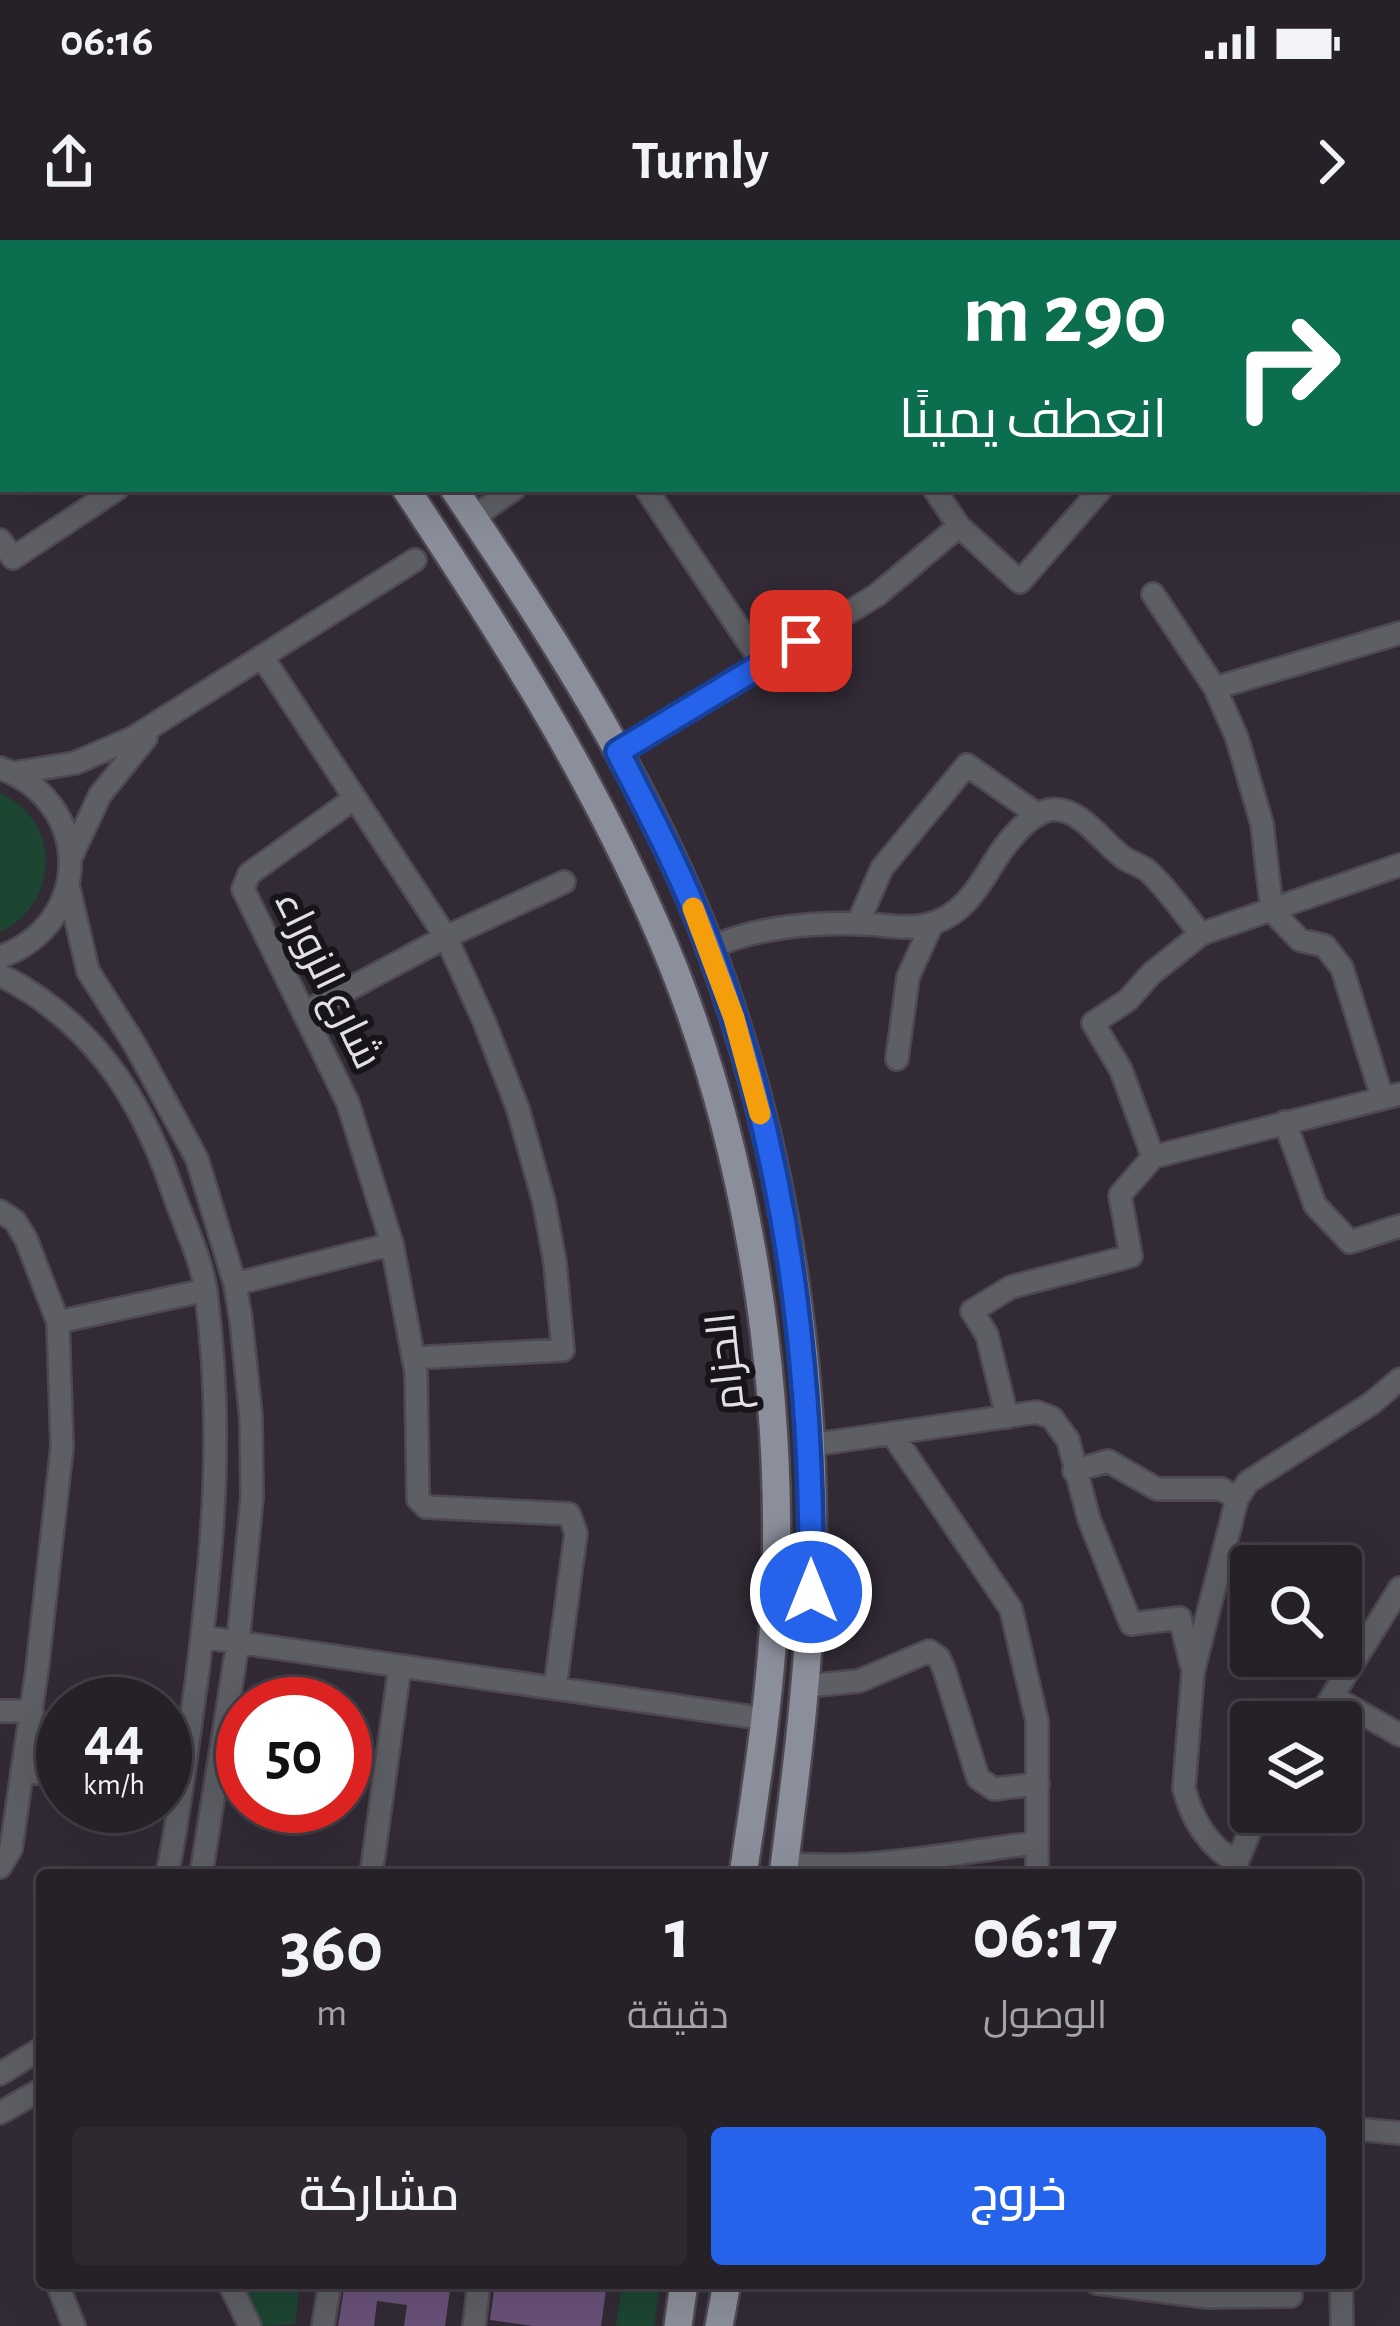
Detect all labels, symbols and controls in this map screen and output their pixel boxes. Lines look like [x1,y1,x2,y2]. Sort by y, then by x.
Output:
text: 06:16 [60,19,153,64]
icon: share [36,129,102,195]
icon: forward [1298,129,1364,195]
text: Turnly [631,135,769,189]
text: 290 m [963,274,1167,358]
icon: right [1209,288,1365,444]
text: انعطف يمينًا [899,394,1167,448]
pin [750,590,852,692]
icon: arrive [768,608,834,674]
street label: شارع الزوراء [263,884,389,1077]
street label: الحزام [700,1310,758,1413]
position arrow [748,1529,874,1655]
map controls [1230,1545,1362,1833]
button: search [1230,1545,1362,1677]
speed limit sign: 50 [216,1677,372,1833]
button: layers [1230,1701,1362,1833]
text: 44 [84,1710,144,1770]
text: km/h [83,1770,145,1800]
text: 1 [665,1899,691,1971]
text: 06:17 [972,1899,1118,1971]
text: 360 [280,1912,383,1984]
text: m [316,1994,347,2033]
text: دقيقة [627,1997,729,2036]
text: الوصول [983,1997,1107,2036]
button: مشاركة [72,2127,687,2265]
button: خروج [711,2127,1326,2265]

